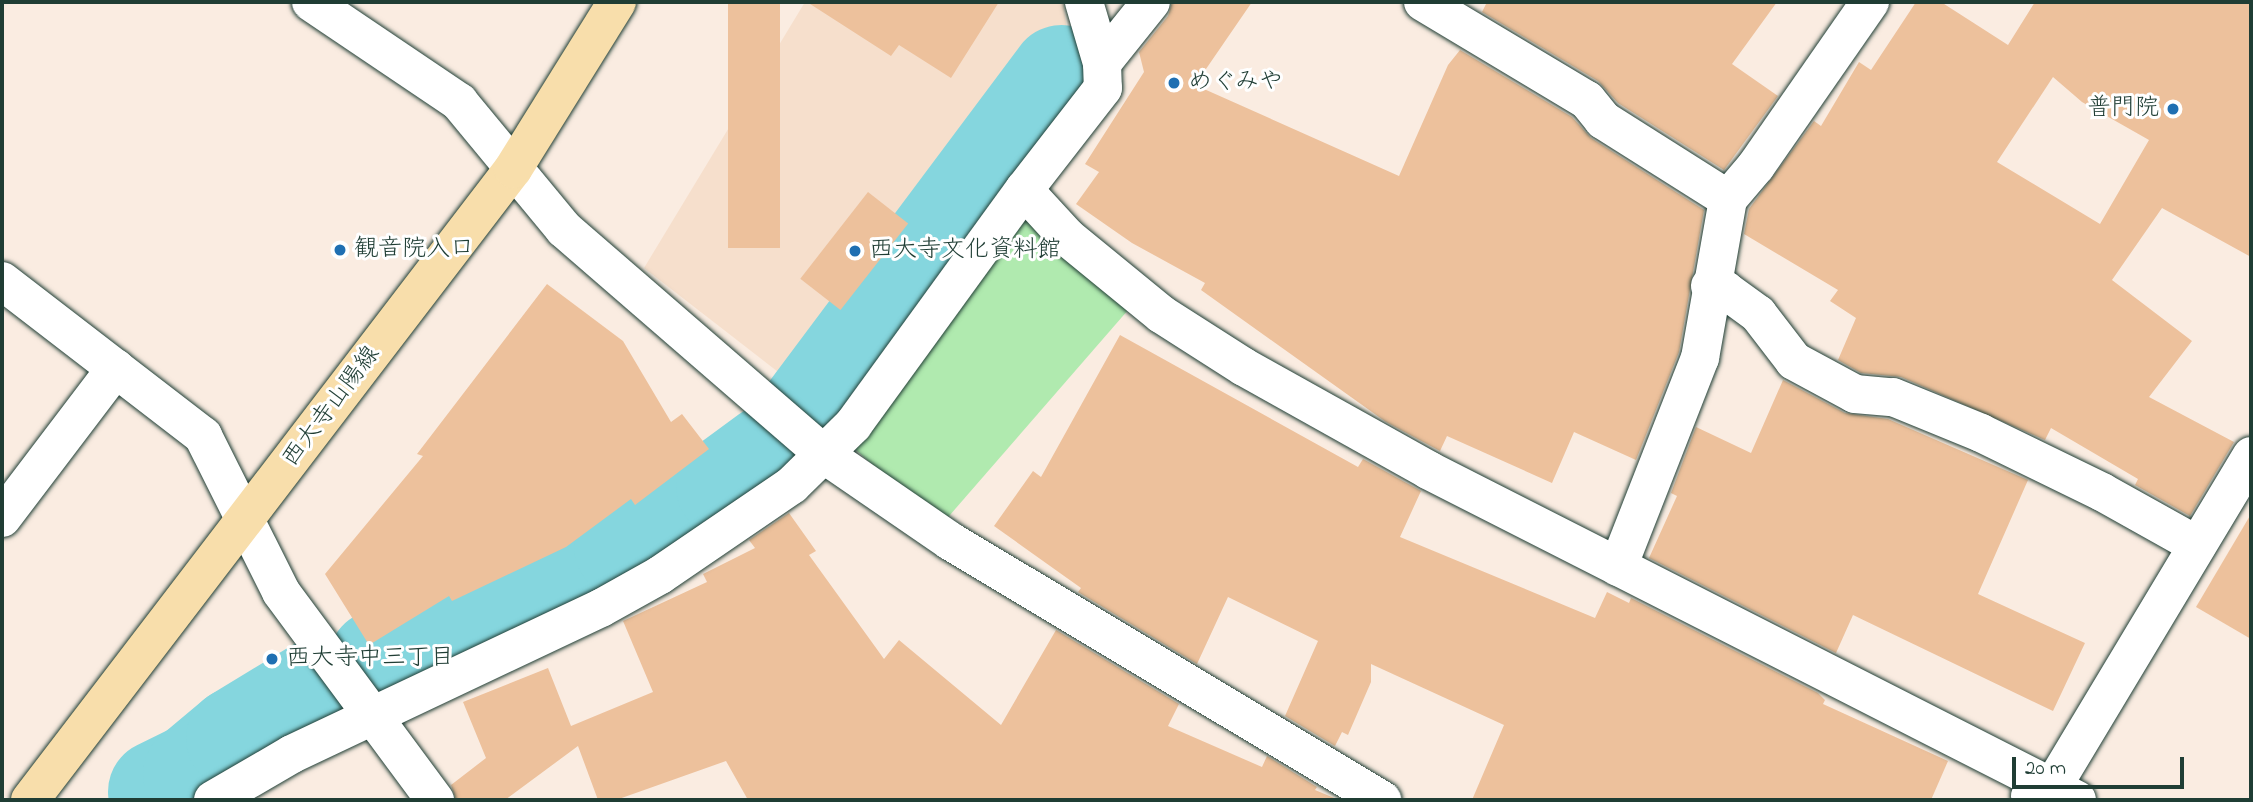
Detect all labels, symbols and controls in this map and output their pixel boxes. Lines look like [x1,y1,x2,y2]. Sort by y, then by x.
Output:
place label: めぐみや [1188,69,1284,97]
marker: めぐみや [1166,75,1182,91]
place label: 普門院 [2087,95,2159,123]
marker: 普門院 [2165,101,2181,117]
place label: 観音院入口 [354,236,474,264]
place label: 西大寺文化資料館 [869,237,1061,265]
marker: 観音院入口 [332,242,348,258]
marker: 西大寺文化資料館 [847,243,863,259]
street label: 西大寺山陽線 [277,341,387,473]
place label: 西大寺中三丁目 [286,645,454,673]
marker: 西大寺中三丁目 [264,651,280,667]
scale bar [2015,742,2186,786]
text: 20 m [2025,754,2066,784]

